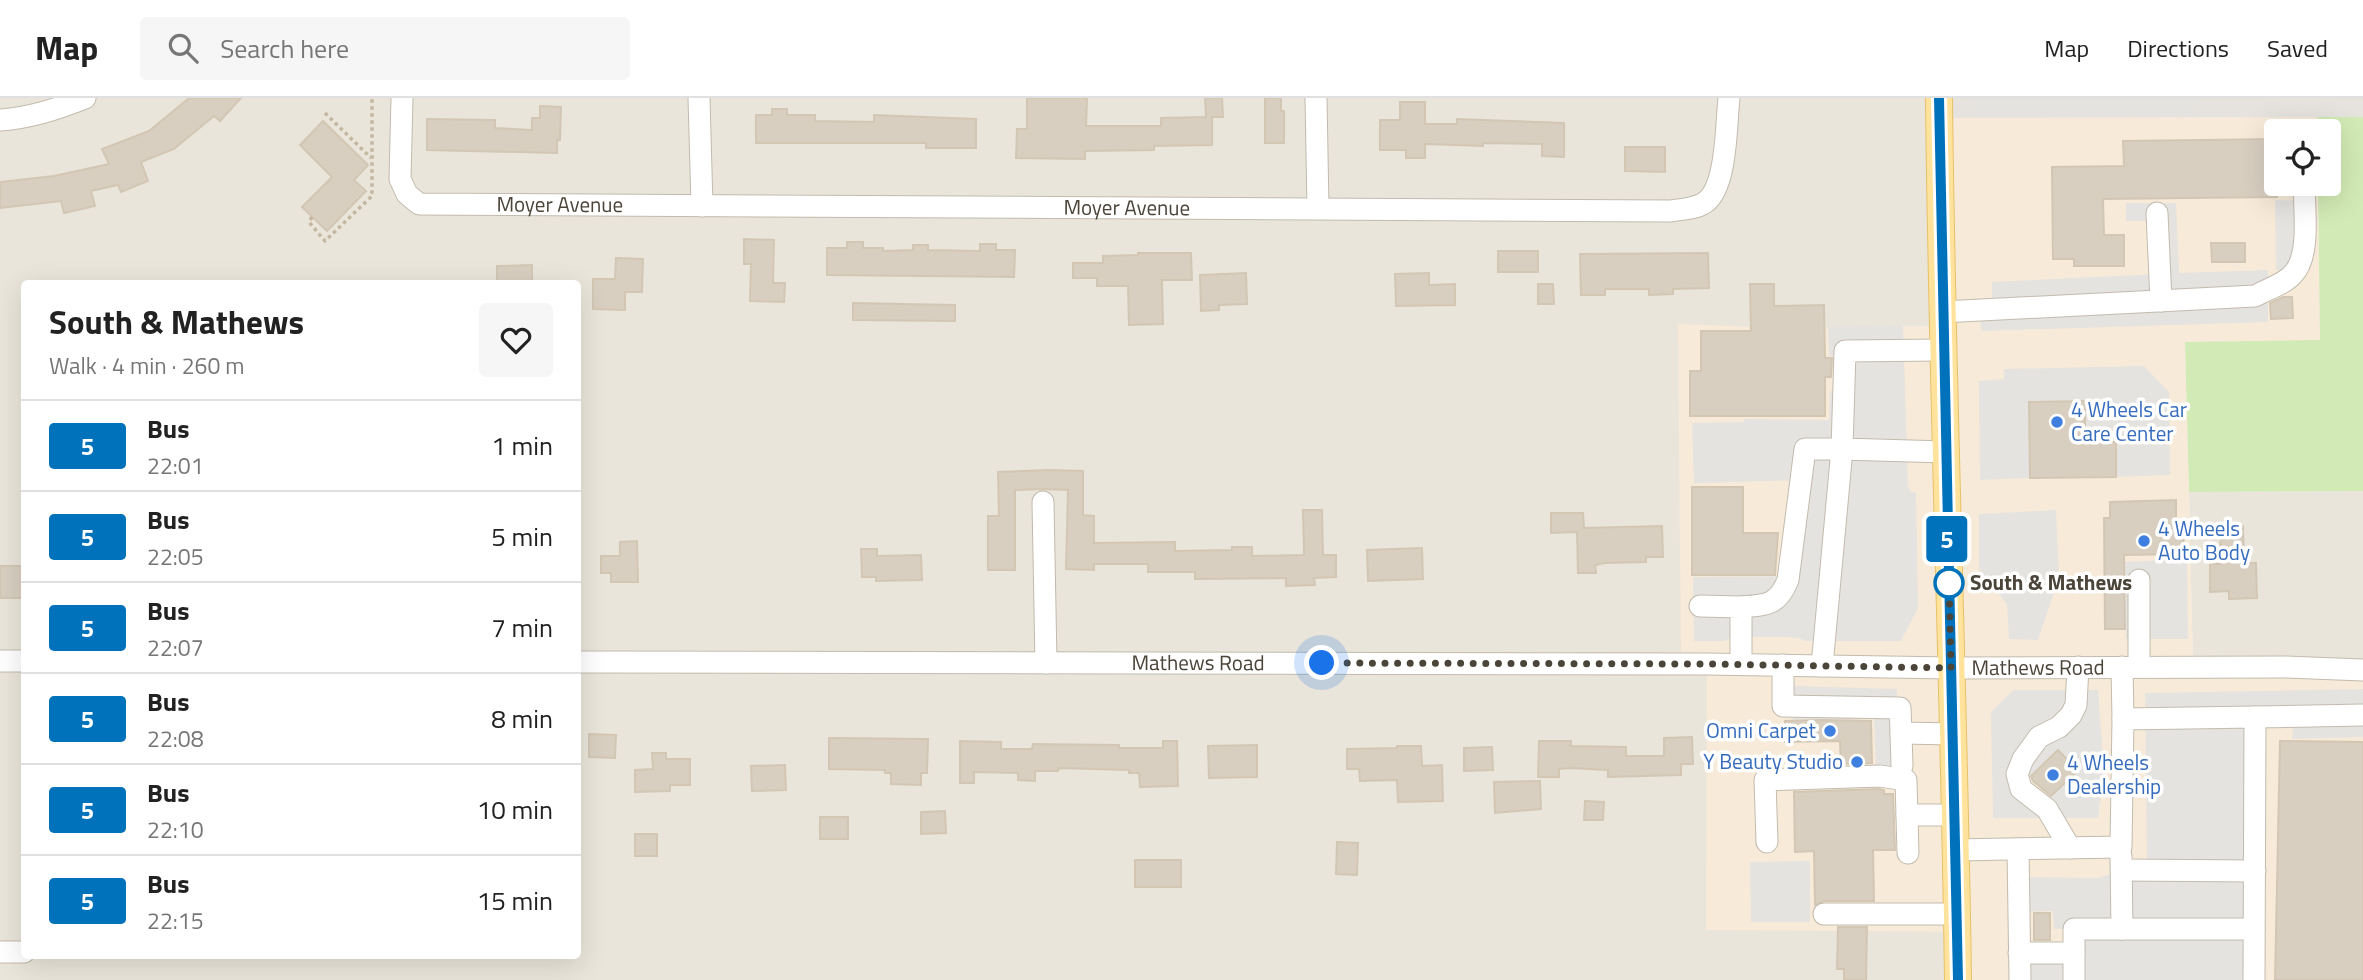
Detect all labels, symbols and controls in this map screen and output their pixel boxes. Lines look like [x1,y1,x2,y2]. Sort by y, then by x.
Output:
search box [140,17,630,80]
text: Map [35,23,98,73]
icon: search [164,29,202,67]
text: Search here [220,29,349,68]
text: Map [2044,30,2089,66]
text: Directions [2127,30,2229,66]
text: Saved [2267,30,2328,66]
map controls [2264,119,2341,196]
button: locate [2264,119,2341,196]
street label: Moyer Avenue [496,187,623,220]
street label: Moyer Avenue [1063,191,1190,223]
text: South & Mathews [49,297,304,347]
button: heart [479,303,553,377]
text: Walk · 4 min · 260 m [49,348,245,383]
place label: 4 Wheels Car Care Center [2071,393,2187,449]
text: Bus [147,409,189,448]
marker: 4 Wheels Car Care Center [2049,414,2065,430]
text: 1 min [491,426,553,465]
text: 5 [81,428,94,464]
text: 22:01 [147,448,204,483]
text: Bus [147,500,189,539]
place label: 4 Wheels Auto Body [2158,512,2250,568]
line badge: 5 [1924,516,1970,562]
text: 5 min [491,517,553,556]
text: 5 [81,519,94,555]
text: 5 [1940,521,1954,557]
marker: 4 Wheels Auto Body [2136,533,2152,549]
text: 22:05 [147,539,204,574]
place label: South & Mathews [1970,566,2132,598]
marker: South & Mathews [1934,568,1964,598]
text: Bus [147,591,189,630]
text: 7 min [491,608,553,647]
text: 5 [81,610,94,646]
text: 22:07 [147,630,204,665]
your location [1304,645,1339,680]
street label: Mathews Road [1131,646,1265,678]
street label: Mathews Road [1971,651,2105,683]
text: Bus [147,682,189,721]
text: 8 min [491,699,553,738]
text: 5 [81,701,94,737]
place label: Omni Carpet [1706,714,1817,746]
text: 22:08 [147,721,204,756]
marker: Omni Carpet [1822,723,1838,739]
place label: Y Beauty Studio [1703,745,1843,777]
place label: 4 Wheels Dealership [2067,746,2161,802]
marker: Y Beauty Studio [1849,754,1865,770]
marker: 4 Wheels Dealership [2045,767,2061,783]
text: Bus [147,773,189,812]
text: 10 min [477,790,553,829]
text: 5 [81,792,94,828]
text: 22:10 [147,812,204,847]
text: Bus [147,864,189,903]
text: 15 min [477,881,553,920]
text: 5 [81,883,94,919]
text: 22:15 [147,903,204,938]

